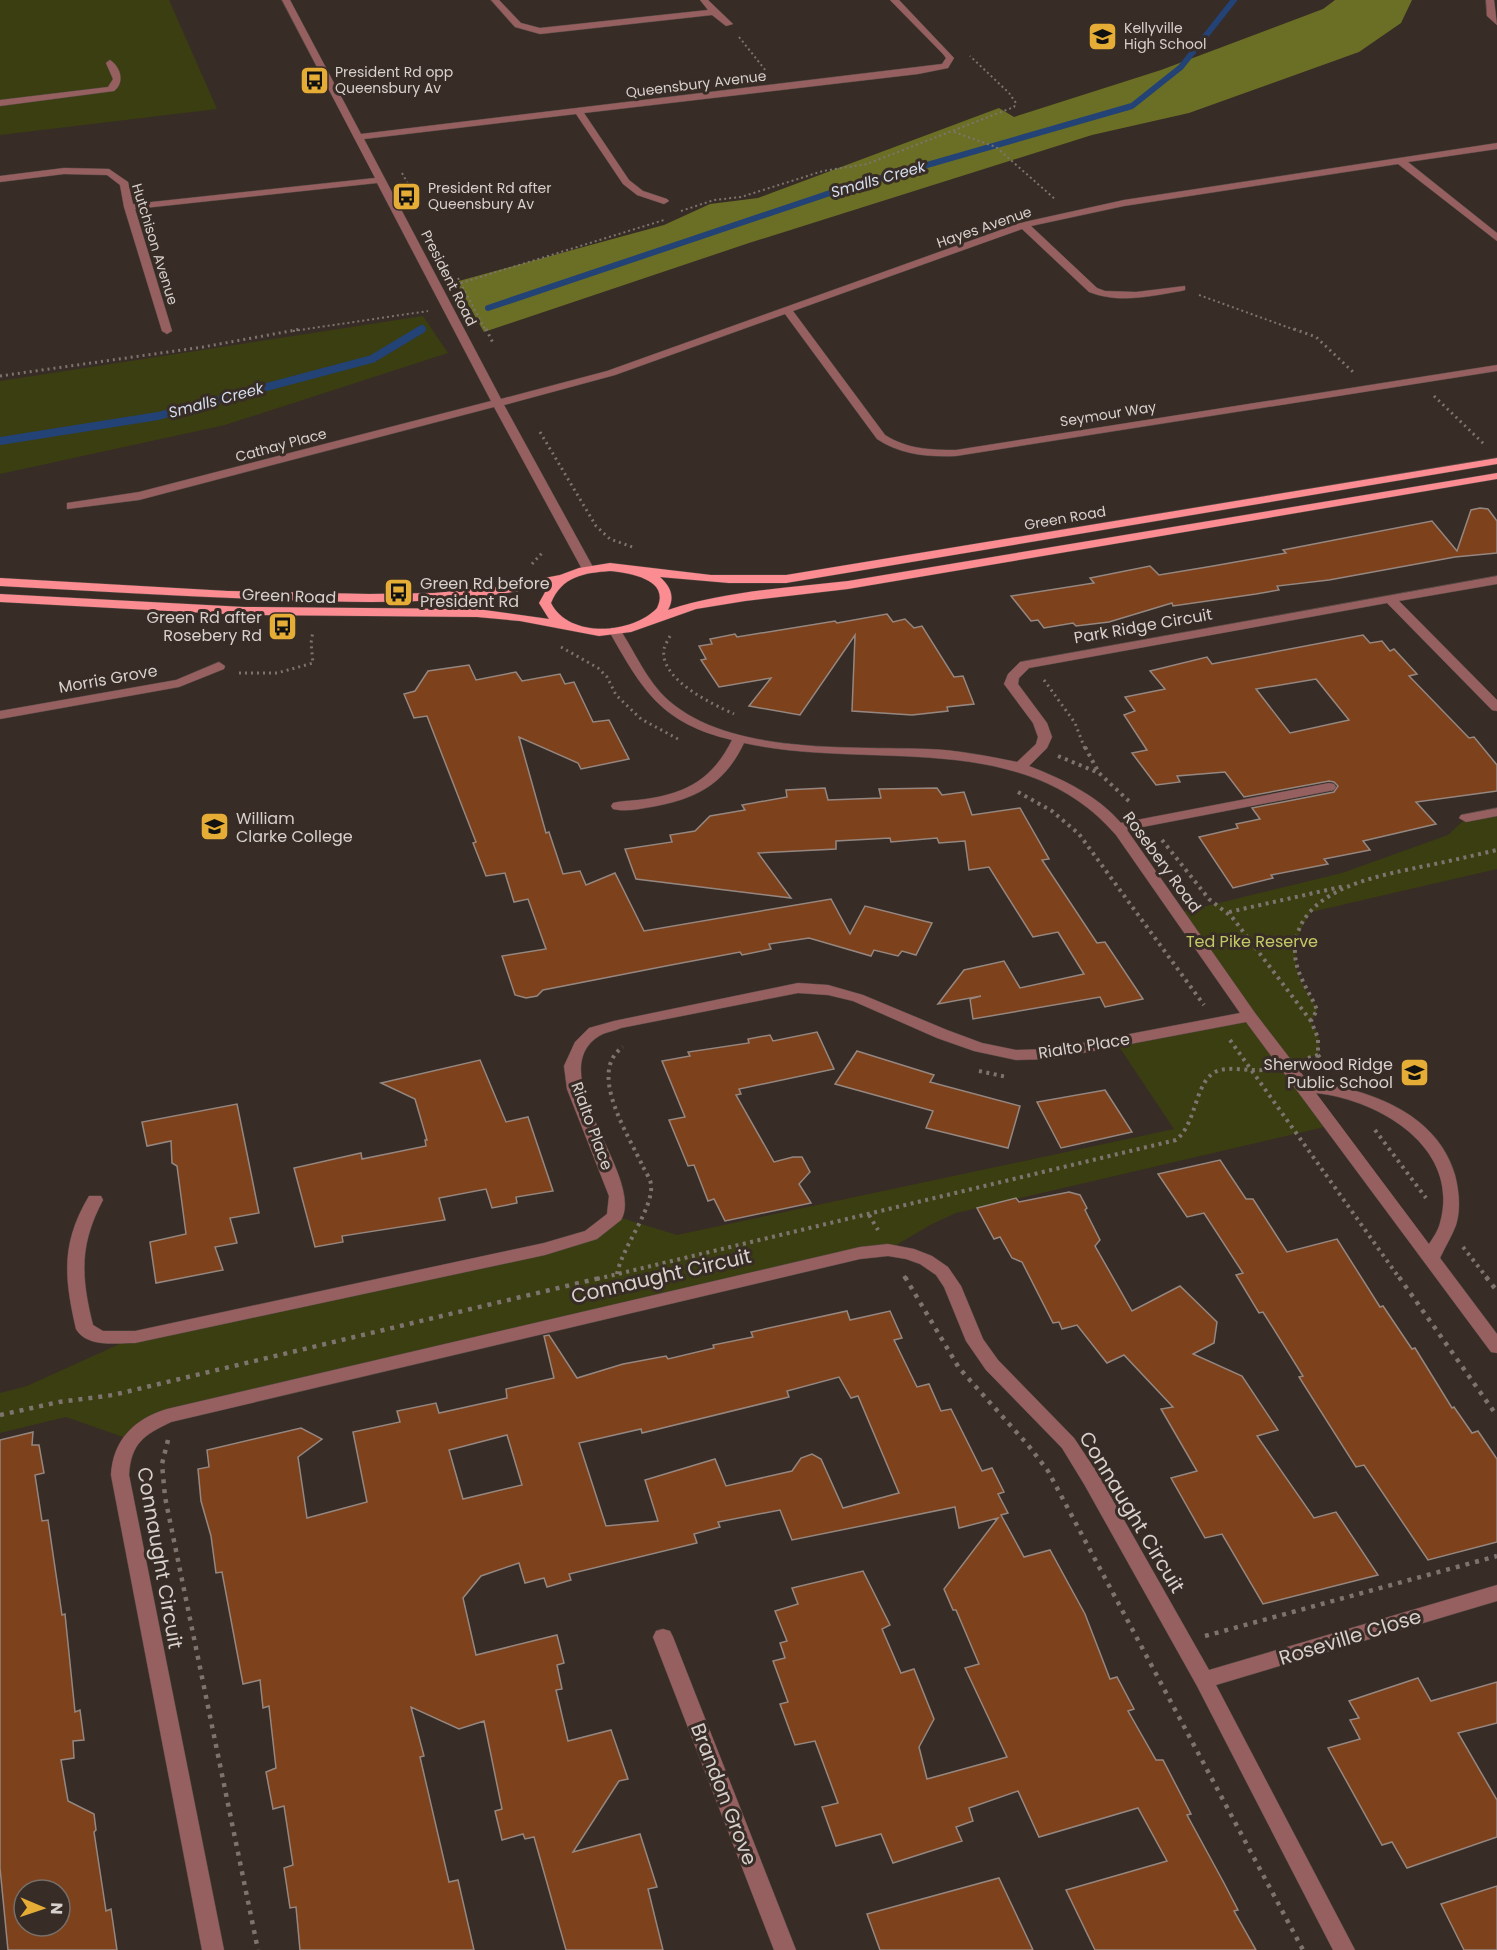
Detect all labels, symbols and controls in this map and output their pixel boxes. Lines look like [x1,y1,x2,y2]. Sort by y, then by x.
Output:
place label: Kellyville High School [1124,18,1206,54]
school or university icon: Kellyville High School [1087,20,1119,52]
place label: President Rd opp Queensbury Av [335,62,453,98]
bus stop icon: President Rd opp Queensbury Av [298,64,330,96]
street label: Queensbury Avenue [625,65,768,103]
water label: Smalls Creek [828,155,929,203]
place label: President Rd after Queensbury Av [428,178,551,214]
bus stop icon: President Rd after Queensbury Av [391,180,423,212]
street label: Hutchison Avenue [127,181,183,308]
street label: Hayes Avenue [934,201,1035,253]
street label: President Road [416,227,482,329]
water label: Smalls Creek [166,377,267,423]
street label: Seymour Way [1058,397,1158,431]
street label: Cathay Place [233,423,329,467]
street label: Green Road [1023,501,1107,535]
place label: Green Rd before President Rd [420,572,550,613]
bus stop icon: Green Rd before President Rd [383,576,415,608]
street label: Green Road [241,583,337,609]
street label: Park Ridge Circuit [1072,602,1214,649]
place label: Green Rd after Rosebery Rd [147,606,262,647]
bus stop icon: Green Rd after Rosebery Rd [267,610,299,642]
street label: Morris Grove [57,659,159,699]
place label: William Clarke College [236,807,353,848]
street label: Rosebery Road [1117,807,1207,917]
school or university icon: William Clarke College [199,811,231,843]
park label: Ted Pike Reserve [1186,930,1318,953]
street label: Rialto Place [1037,1027,1132,1065]
place label: Sherwood Ridge Public School [1264,1053,1393,1094]
school or university icon: Sherwood Ridge Public School [1398,1057,1430,1089]
street label: Rialto Place [565,1079,619,1173]
street label: Connaught Circuit [568,1242,754,1310]
street label: Connaught Circuit [1073,1426,1191,1598]
street label: Connaught Circuit [130,1465,190,1651]
street label: Roseville Close [1275,1602,1425,1672]
street label: Brandon Grove [684,1719,764,1869]
north arrow [12,1878,72,1938]
text: N [45,1902,68,1915]

